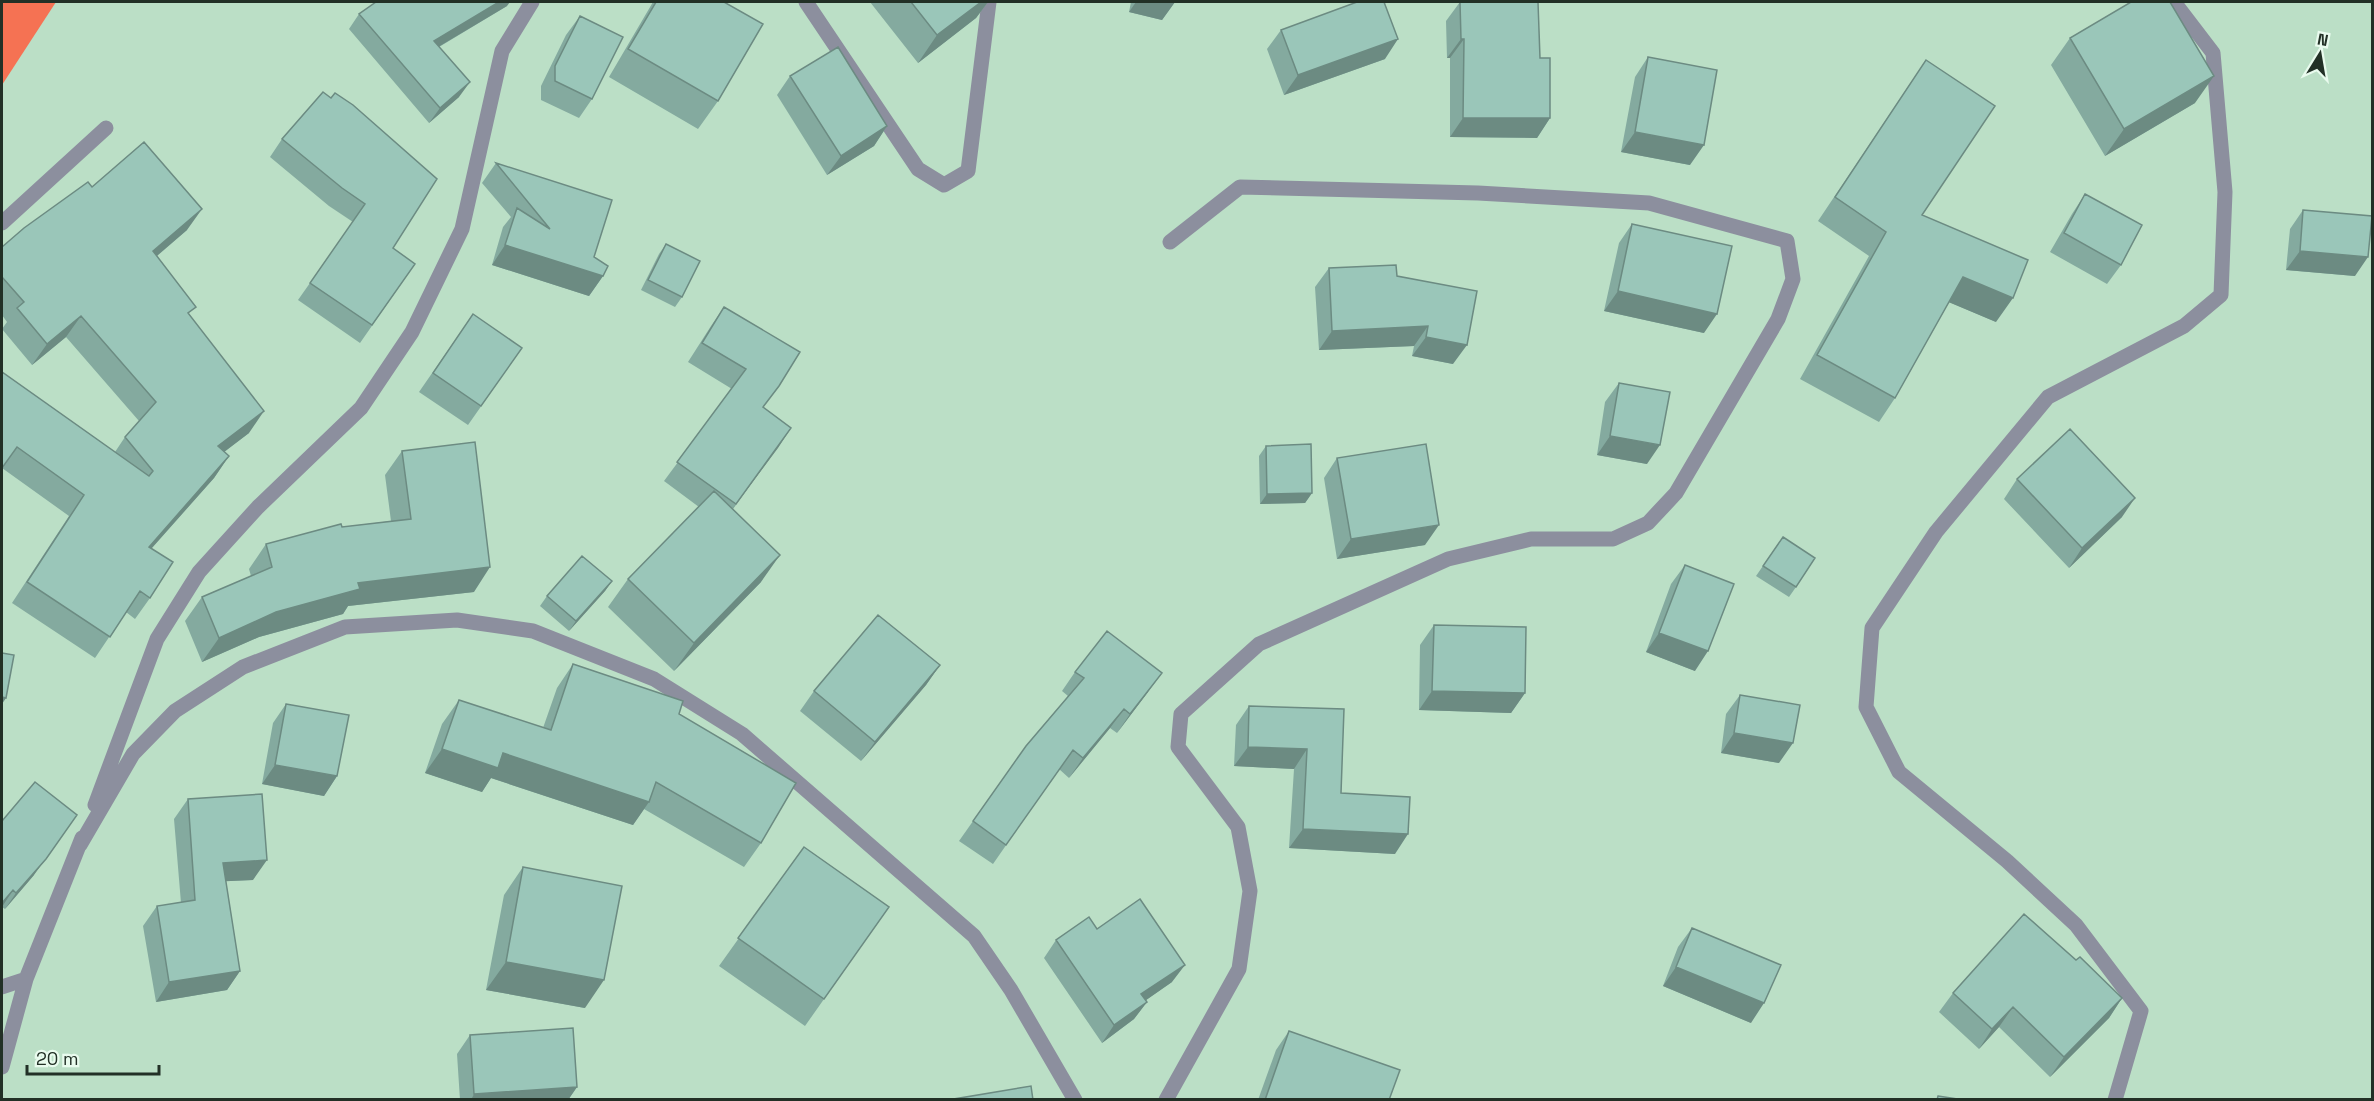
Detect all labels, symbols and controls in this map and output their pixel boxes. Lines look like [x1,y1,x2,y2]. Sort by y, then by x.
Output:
north arrow [2290,24,2350,84]
text: N [2315,28,2330,51]
scale bar [27,1038,159,1076]
text: 20 m [36,1047,79,1070]

